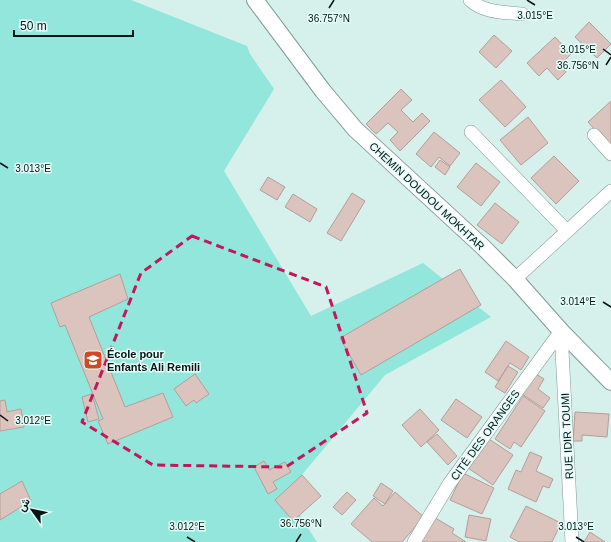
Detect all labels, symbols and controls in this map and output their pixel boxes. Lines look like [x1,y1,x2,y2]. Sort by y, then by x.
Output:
text: 3.015°E [517,10,553,21]
scale bar [14,12,133,38]
text: 36.757°N [308,13,350,24]
text: 50 m [20,19,47,33]
text: 3.015°E [560,44,596,55]
text: 36.756°N [557,60,599,71]
street label: CHEMIN DOUDOU MOKHTAR [367,140,487,252]
text: 3.013°E [15,163,51,174]
text: 3.014°E [560,296,596,307]
place label: École pour Enfants Ali Remili [107,348,200,373]
school or university icon: École pour Enfants Ali Remili [82,349,104,371]
street label: CITÉ DES ORANGES [448,387,522,483]
street label: RUE IDIR TOUMI [559,393,575,479]
text: 3.012°E [15,415,51,426]
north arrow [12,490,52,530]
text: ش [15,496,33,514]
text: 36.756°N [280,518,322,529]
text: 3.012°E [169,521,205,532]
text: 3.013°E [558,521,594,532]

